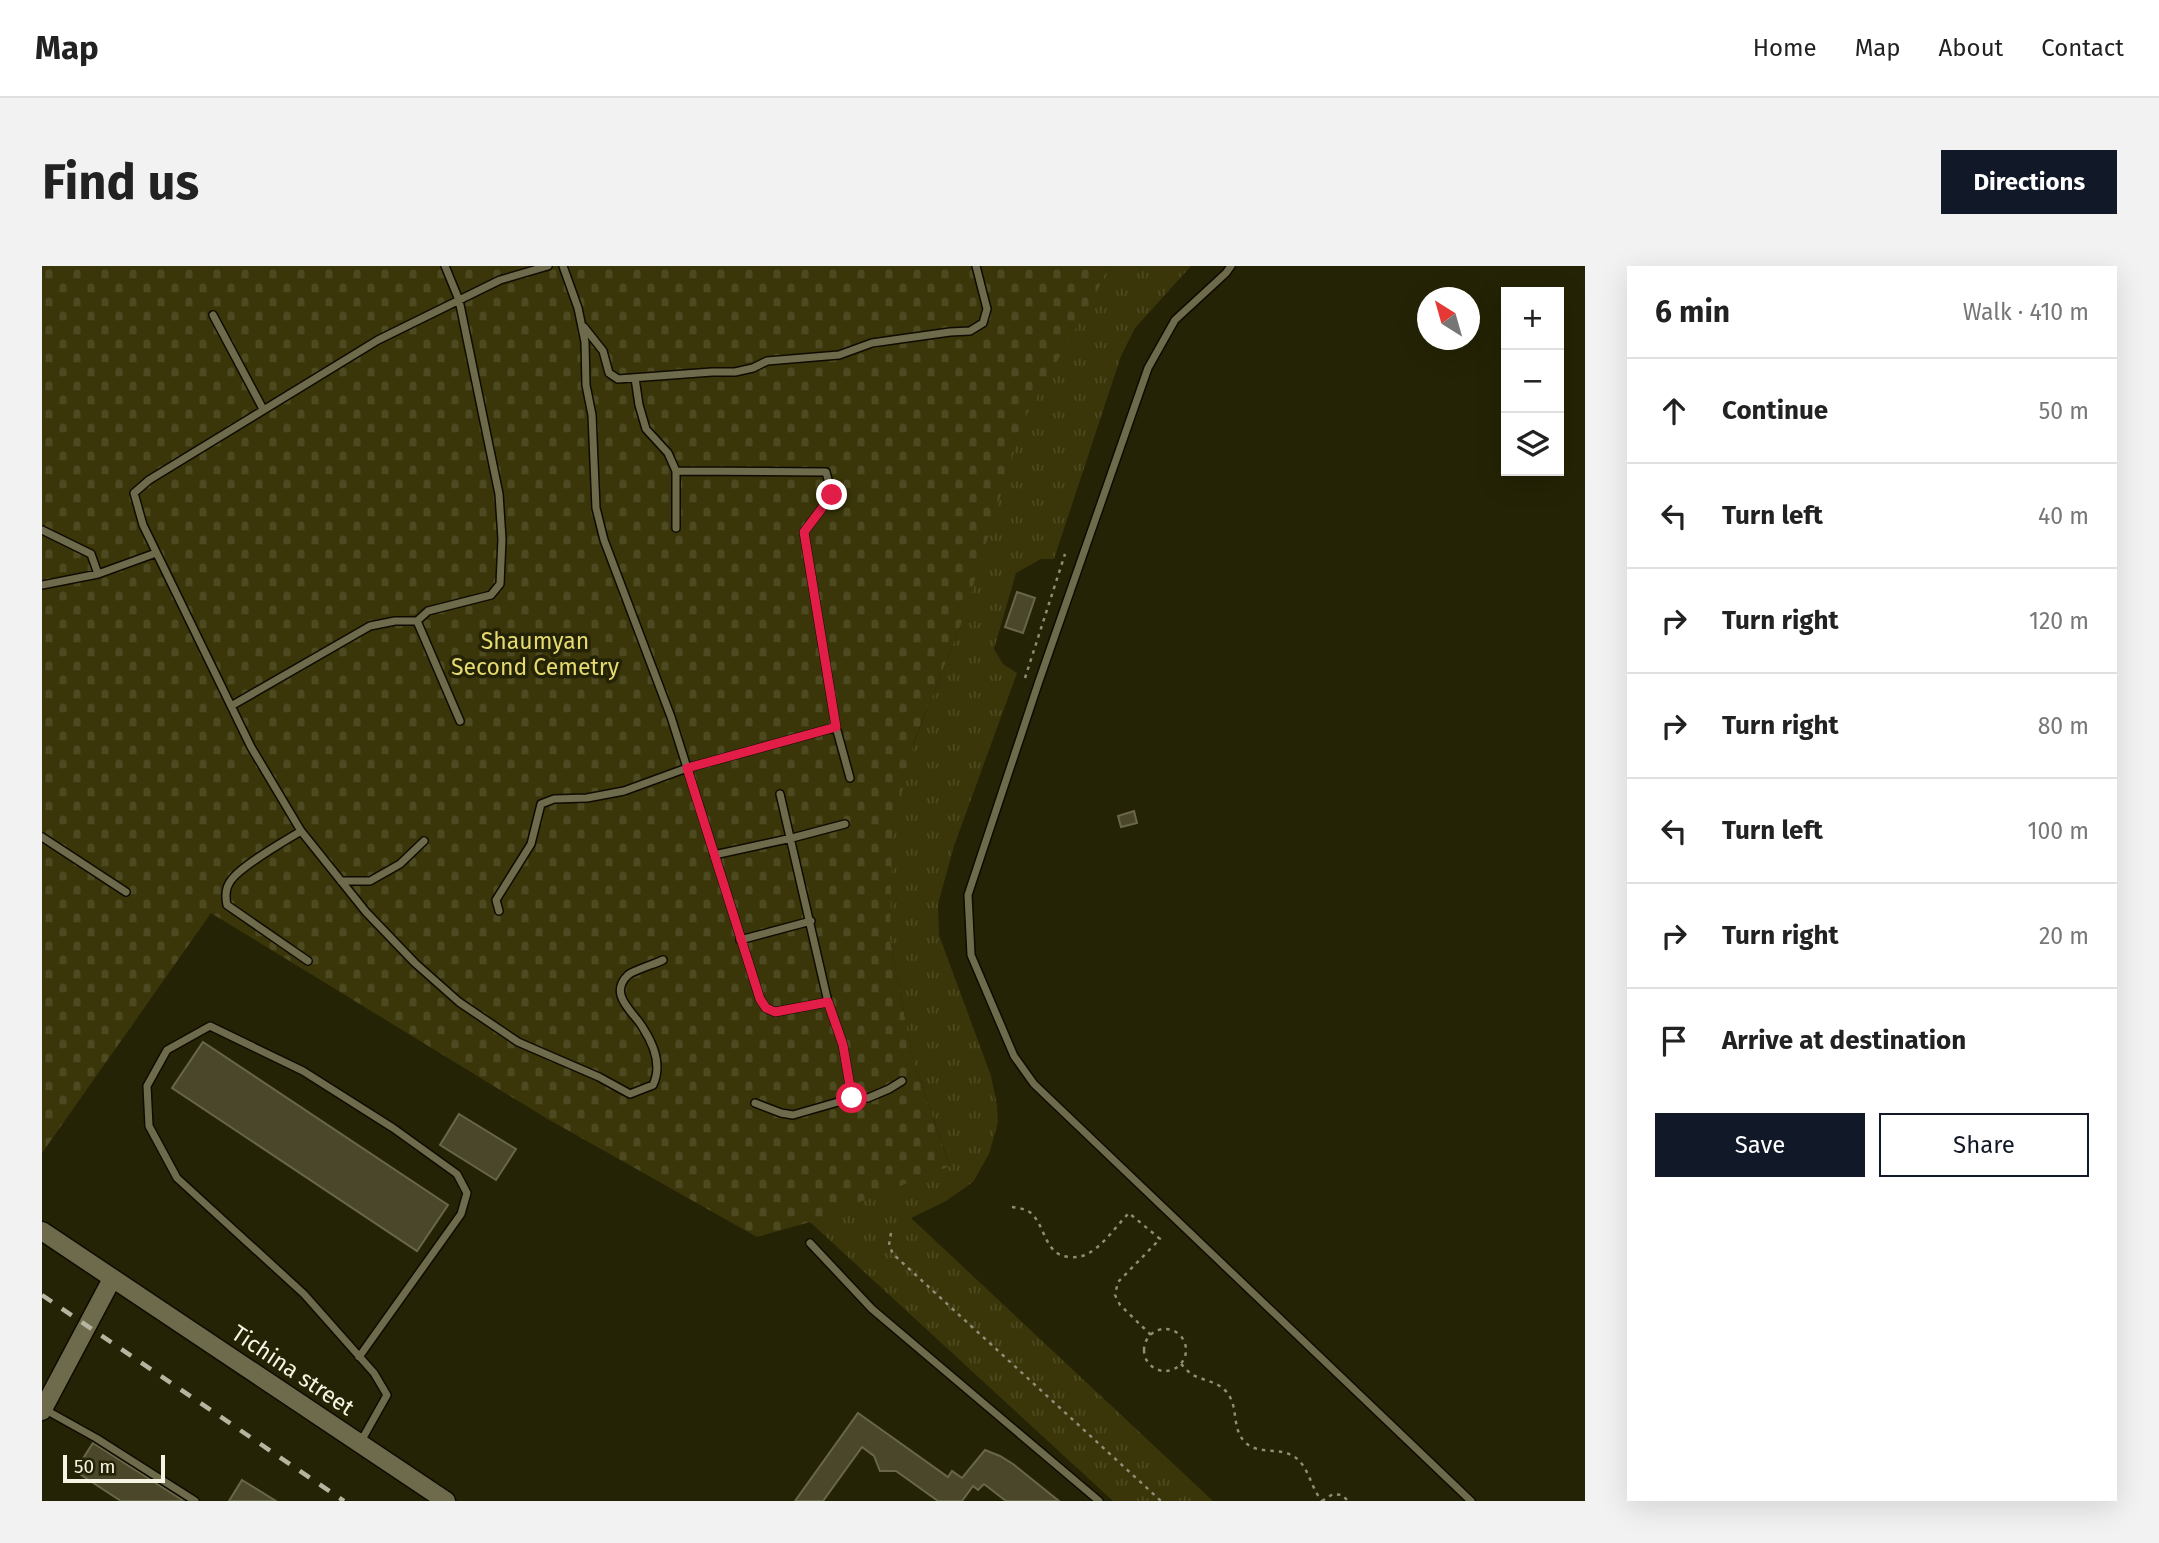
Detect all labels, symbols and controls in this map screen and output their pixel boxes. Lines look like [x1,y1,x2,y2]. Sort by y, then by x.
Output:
text: Map [35,28,99,68]
text: Home [1753,34,1817,62]
text: Map [1855,34,1901,62]
text: About [1939,34,2003,62]
text: Contact [2041,34,2124,62]
button: Directions [1941,150,2117,214]
text: Find us [42,153,199,212]
north arrow [1417,287,1480,350]
map controls [1501,287,1564,476]
button: + [1501,287,1564,350]
text: 6 min [1655,294,1730,330]
text: Walk · 410 m [1963,298,2089,326]
button: − [1501,350,1564,413]
icon: ahead [1655,392,1693,430]
text: Continue [1722,395,1828,426]
text: 50 m [2039,397,2089,425]
button: layers [1501,413,1564,476]
route end [816,479,847,510]
icon: left [1655,497,1693,535]
text: Turn left [1722,500,1823,531]
text: 40 m [2038,502,2089,530]
icon: right [1655,602,1693,640]
text: Turn right [1722,605,1839,636]
text: 120 m [2029,607,2089,635]
park label: Shaumyan Second Cemetry [451,627,620,681]
icon: right [1655,707,1693,745]
text: Turn right [1722,710,1839,741]
text: 80 m [2038,712,2089,740]
icon: left [1655,812,1693,850]
text: Turn left [1722,815,1823,846]
text: 100 m [2028,817,2089,845]
icon: right [1655,917,1693,955]
text: Turn right [1722,920,1839,951]
text: 20 m [2039,922,2089,950]
icon: arrive [1655,1022,1693,1060]
text: Arrive at destination [1722,1025,1966,1056]
route start [836,1082,867,1113]
button: Save [1655,1113,1865,1177]
button: Share [1879,1113,2089,1177]
street label: Tichina street [226,1319,360,1422]
scale bar [63,1452,164,1484]
text: 50 m [74,1455,115,1478]

